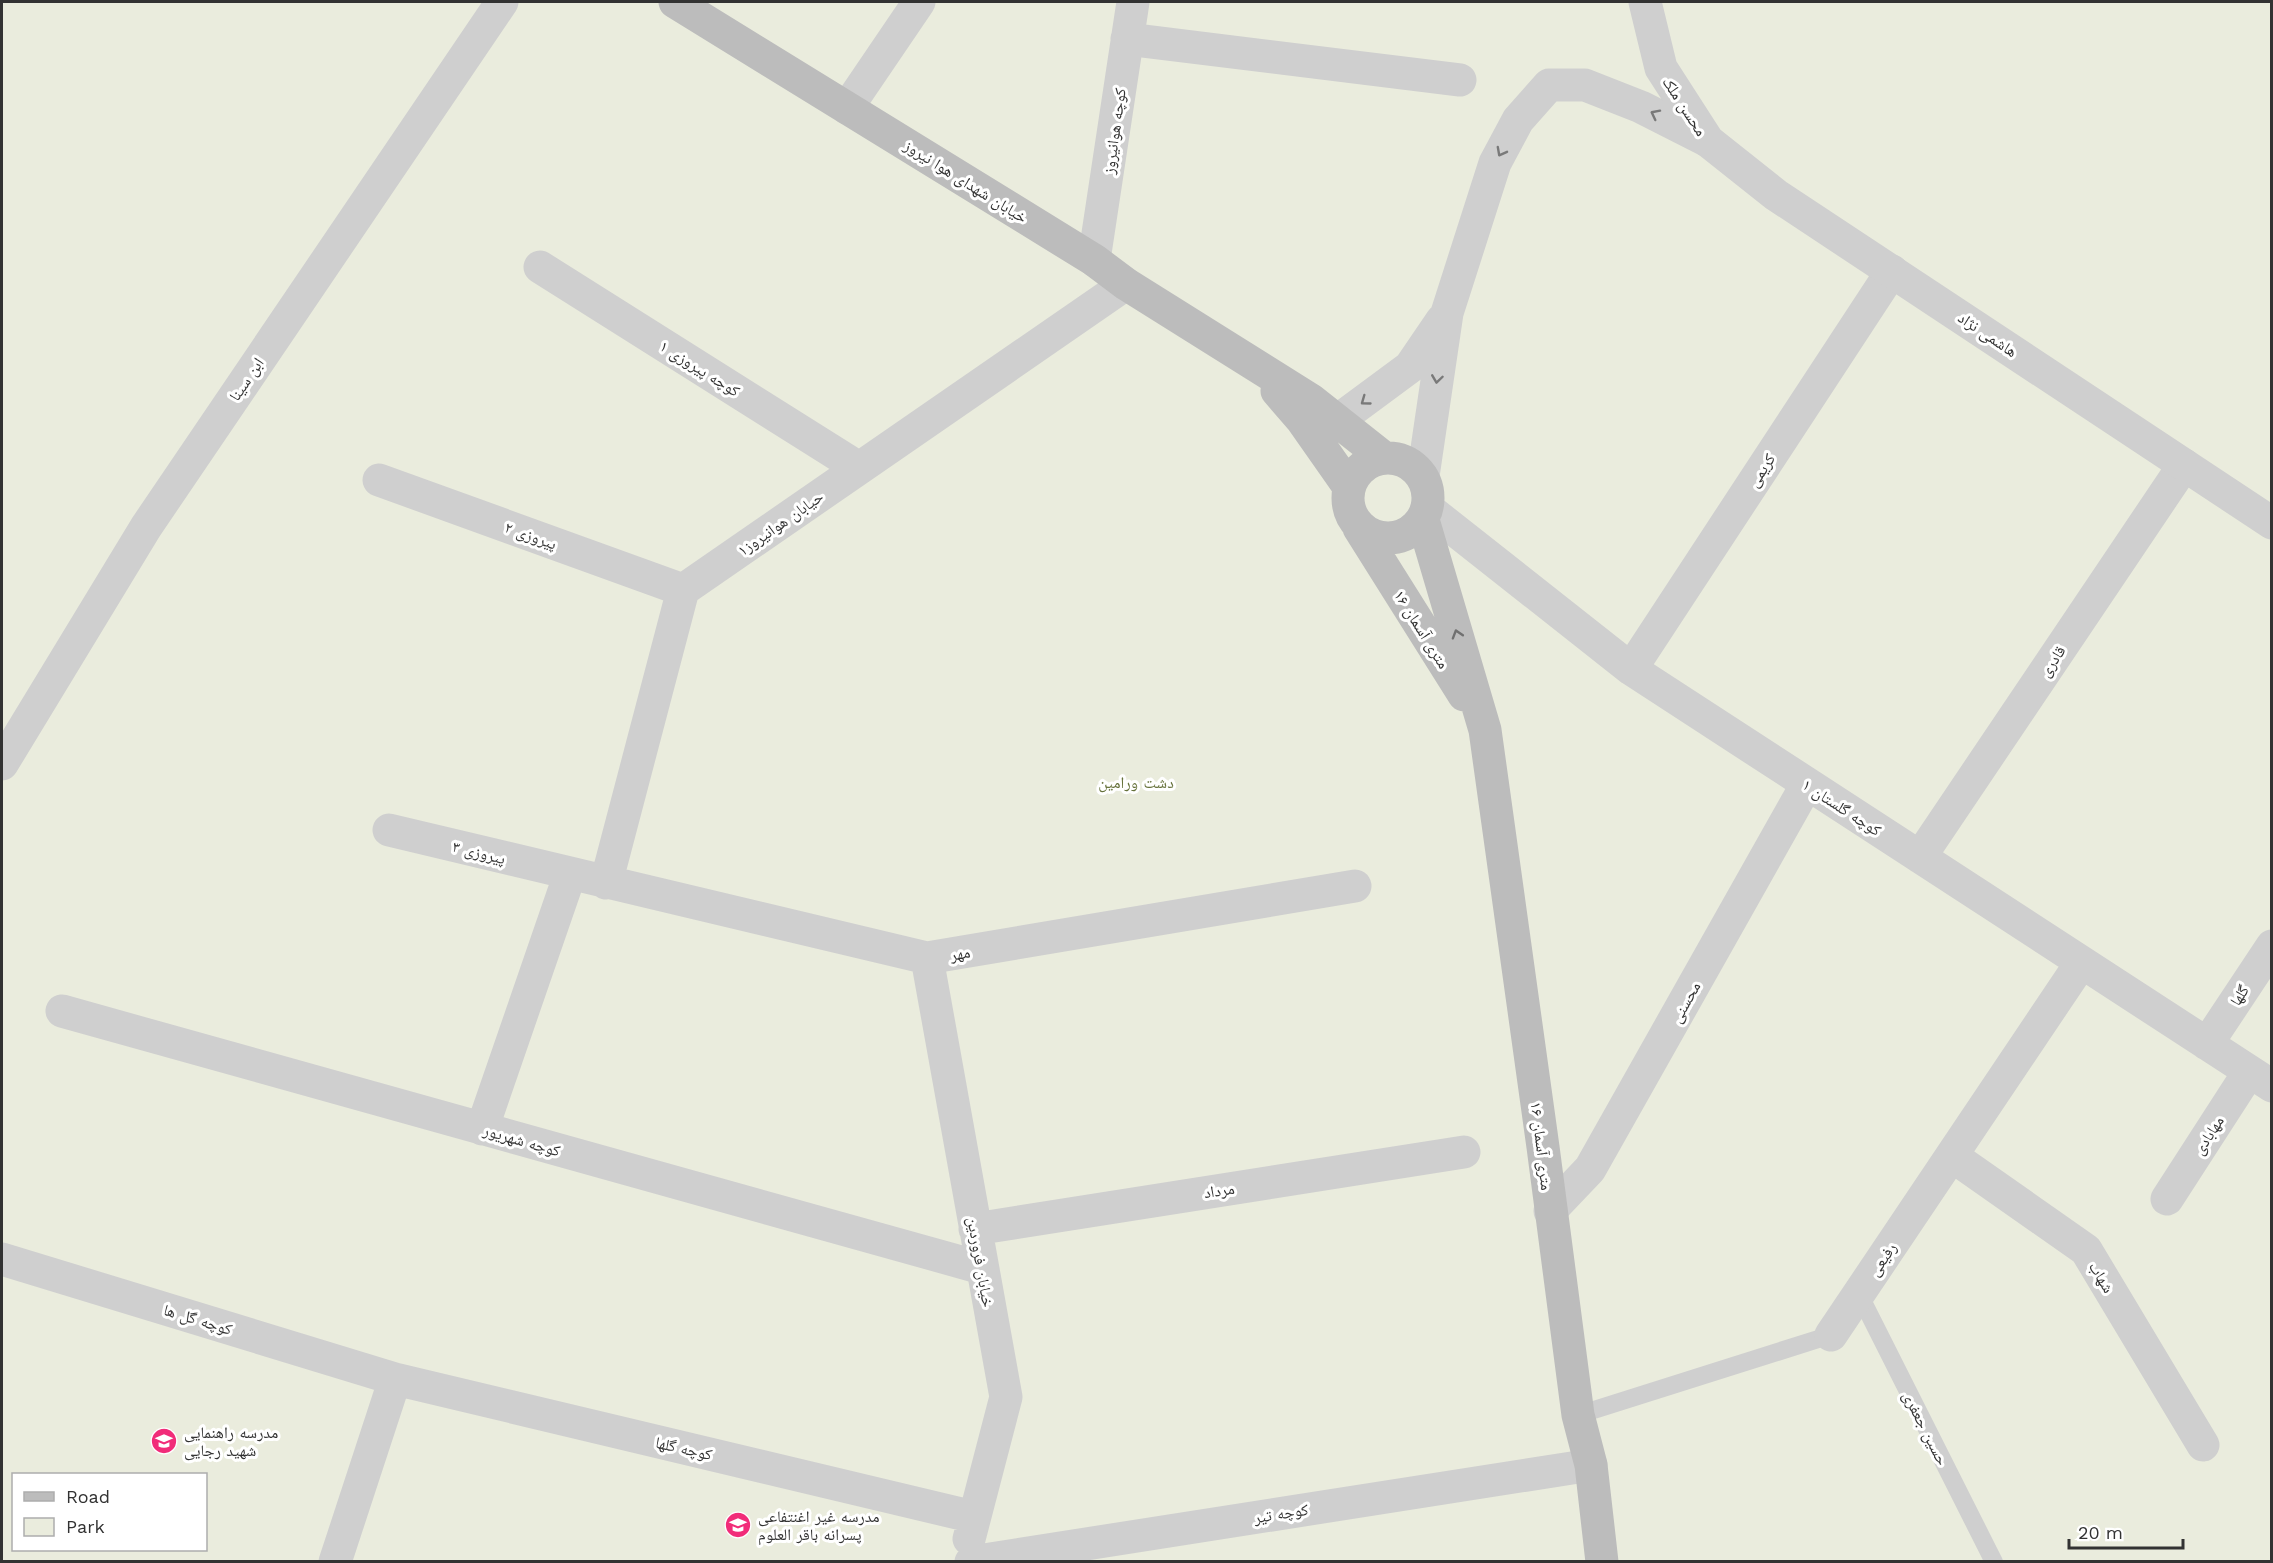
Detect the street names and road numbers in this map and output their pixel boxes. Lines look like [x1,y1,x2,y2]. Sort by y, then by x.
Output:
street label: محسن ملک [1658,73,1711,140]
street label: کوچه هوانیروز [1099,86,1130,176]
street label: خیابان شهدای هوا نیروز [899,135,1031,228]
street label: هاشمی نژاد [1954,308,2021,362]
street label: کوچه پیروزی ۱ [656,336,744,402]
street label: ابن سینا [225,354,269,405]
street label: کریمی [1744,450,1780,491]
street label: حیابان هوانیروز۱ [734,487,827,561]
street label: پیروزی ۲ [502,517,560,555]
street label: ۱۶ متری آسمان [1389,586,1453,673]
street label: قادری [2035,642,2070,681]
street label: کوچه گلستان ۱ [1798,775,1885,841]
street label: پیروزی ۳ [450,837,508,869]
street label: مهر [948,942,972,965]
street label: محسنی [1666,978,1705,1027]
street label: گلها [2226,981,2253,1009]
street label: ۱۶ متری آسمان [1526,1101,1556,1192]
street label: مهابادی [2189,1112,2229,1159]
street label: کوچه شهریور [480,1120,563,1161]
street label: مرداد [1202,1179,1236,1202]
street label: خیابان فروردین [962,1215,998,1309]
street label: رفیعی [1864,1239,1901,1280]
street label: شهاب [2085,1258,2118,1296]
street label: کوچه گل ها [161,1300,235,1340]
street label: حسین جعفری [1898,1388,1952,1469]
street label: کوچه گلها [654,1433,714,1464]
street label: کوچه تیر [1252,1500,1310,1527]

